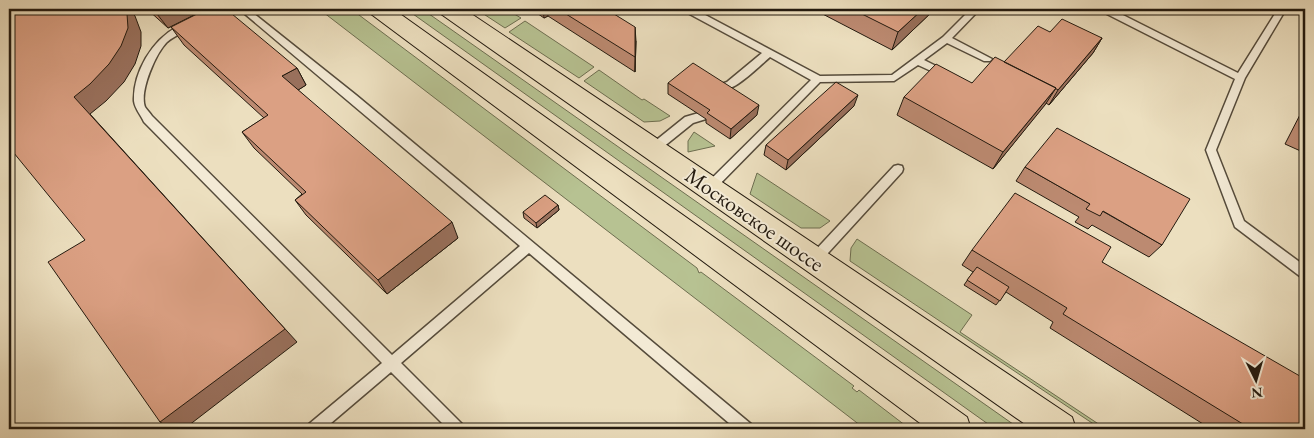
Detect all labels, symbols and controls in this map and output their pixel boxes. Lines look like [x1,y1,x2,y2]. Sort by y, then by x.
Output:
street label: Московское шоссе [679,161,830,278]
north arrow [1232,356,1282,406]
text: N [1250,383,1264,402]

